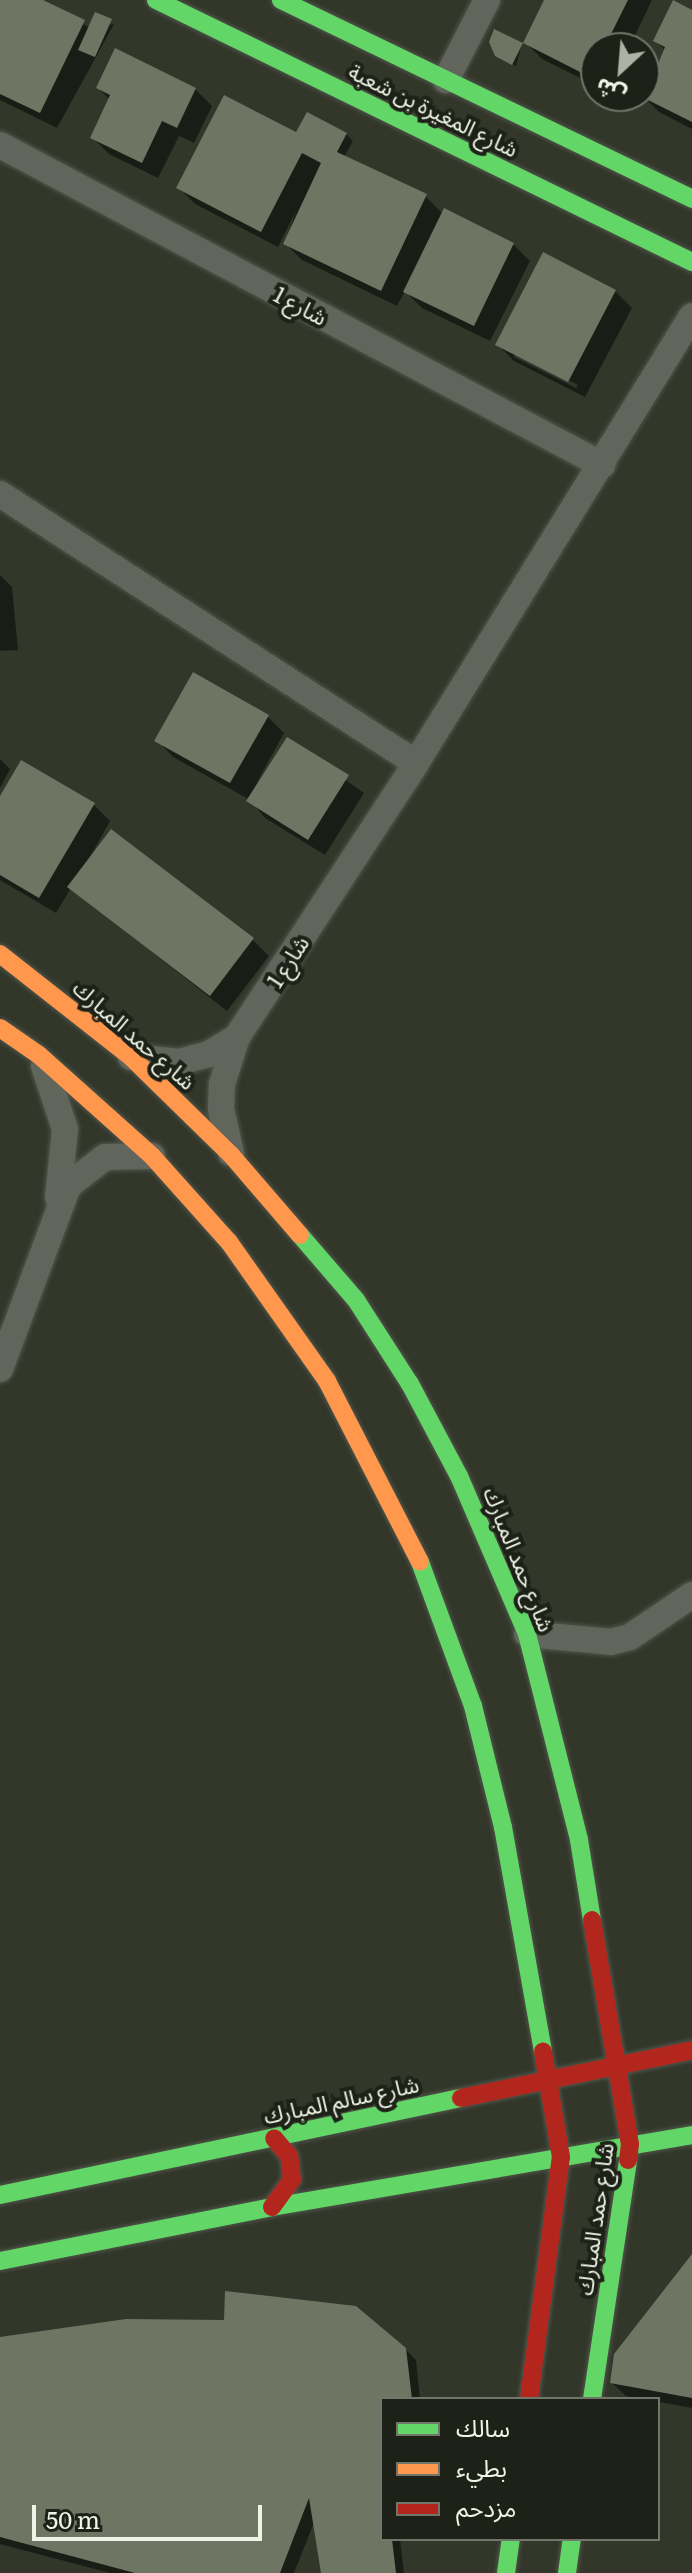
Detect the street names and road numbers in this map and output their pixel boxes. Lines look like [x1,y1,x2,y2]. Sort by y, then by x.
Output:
street label: شارع المغيرة بن شعبة [345,57,523,161]
street label: شارع 1 [270,280,332,330]
street label: شارع 1 [261,930,313,992]
street label: شارع حمد المبارك [68,974,202,1094]
street label: شارع حمد المبارك [479,1483,561,1635]
street label: شارع سالم المبارك [261,2070,421,2128]
street label: شارع حمد المبارك [570,2141,618,2297]

